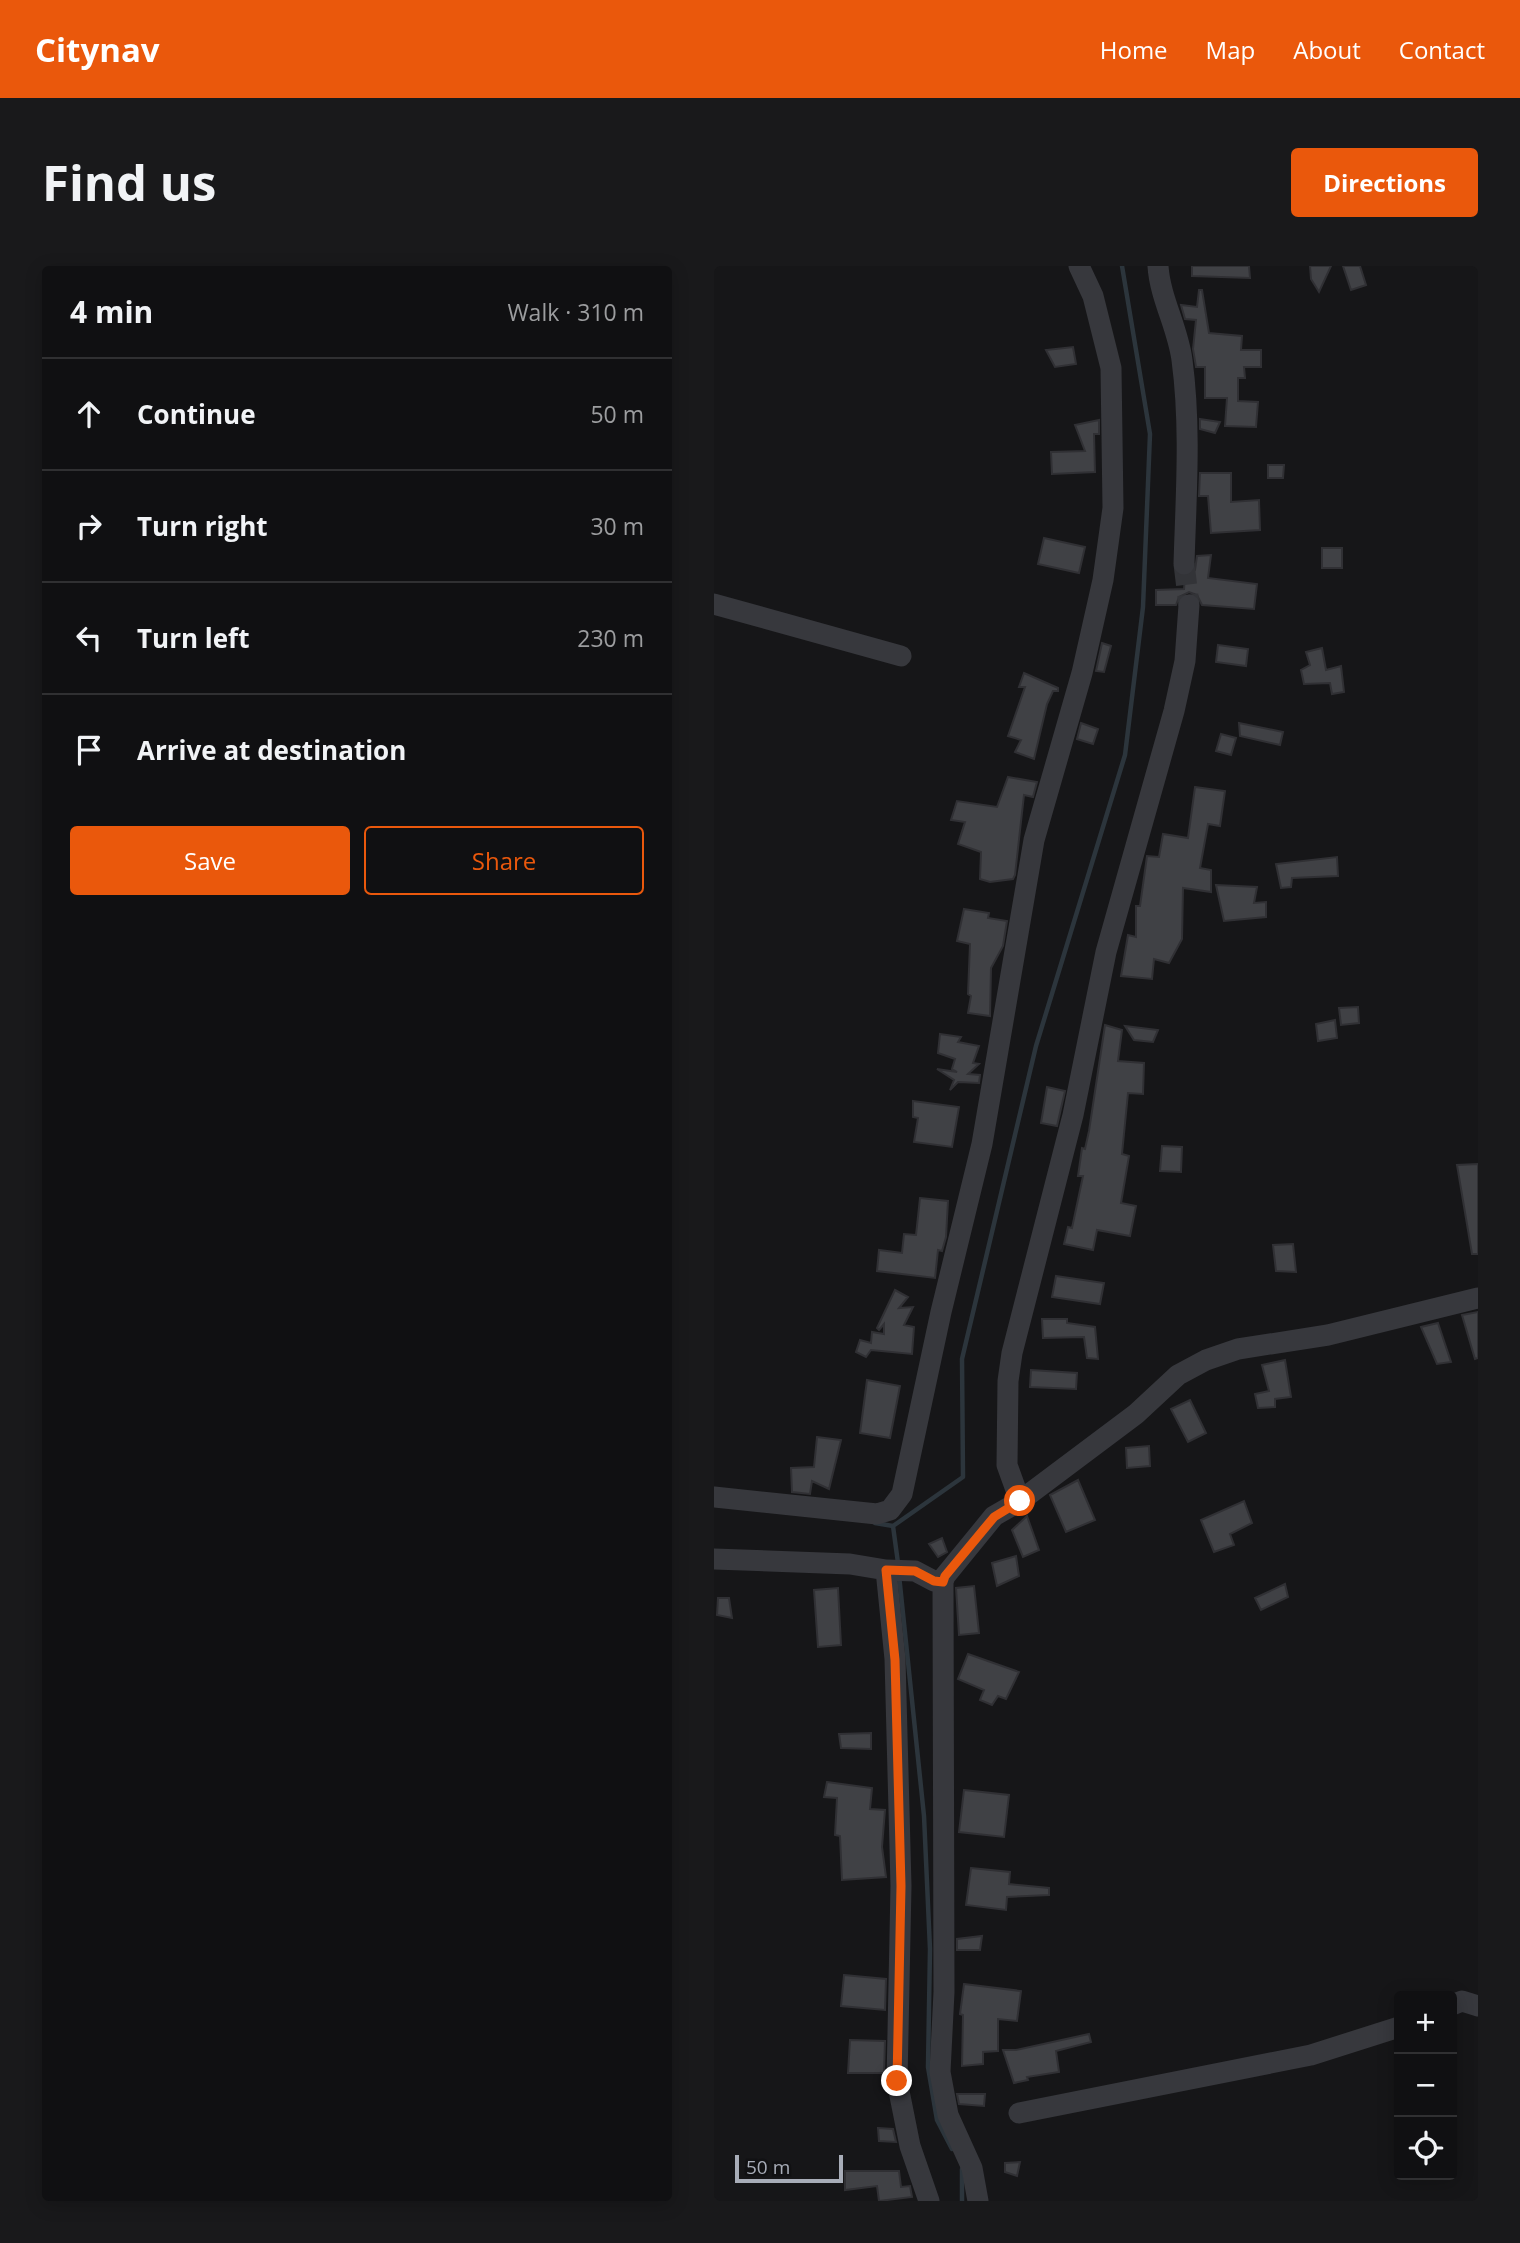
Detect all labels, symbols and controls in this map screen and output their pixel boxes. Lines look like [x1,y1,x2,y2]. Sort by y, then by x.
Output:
text: Citynav [35,27,160,72]
text: Home [1100,33,1168,66]
text: Map [1206,33,1255,66]
text: About [1293,33,1361,66]
text: Contact [1399,33,1485,66]
button: Directions [1291,148,1478,217]
text: Find us [42,149,216,215]
text: 4 min [70,291,153,332]
text: Walk · 310 m [507,296,644,328]
icon: ahead [70,395,108,433]
text: Continue [137,396,256,432]
text: 50 m [590,398,644,430]
icon: right [70,507,108,545]
text: Turn right [137,508,268,544]
text: 30 m [590,510,644,542]
icon: left [70,619,108,657]
text: Turn left [137,620,249,656]
text: 230 m [577,622,644,654]
icon: arrive [70,731,108,769]
text: Arrive at destination [137,732,406,768]
button: Save [70,826,350,895]
button: Share [364,826,644,895]
route start [1004,1485,1035,1516]
map controls [1394,1991,1457,2180]
button: + [1394,1991,1457,2054]
button: − [1394,2054,1457,2117]
route end [881,2065,912,2096]
button: locate [1394,2117,1457,2180]
scale bar [735,2152,844,2184]
text: 50 m [746,2154,790,2180]

